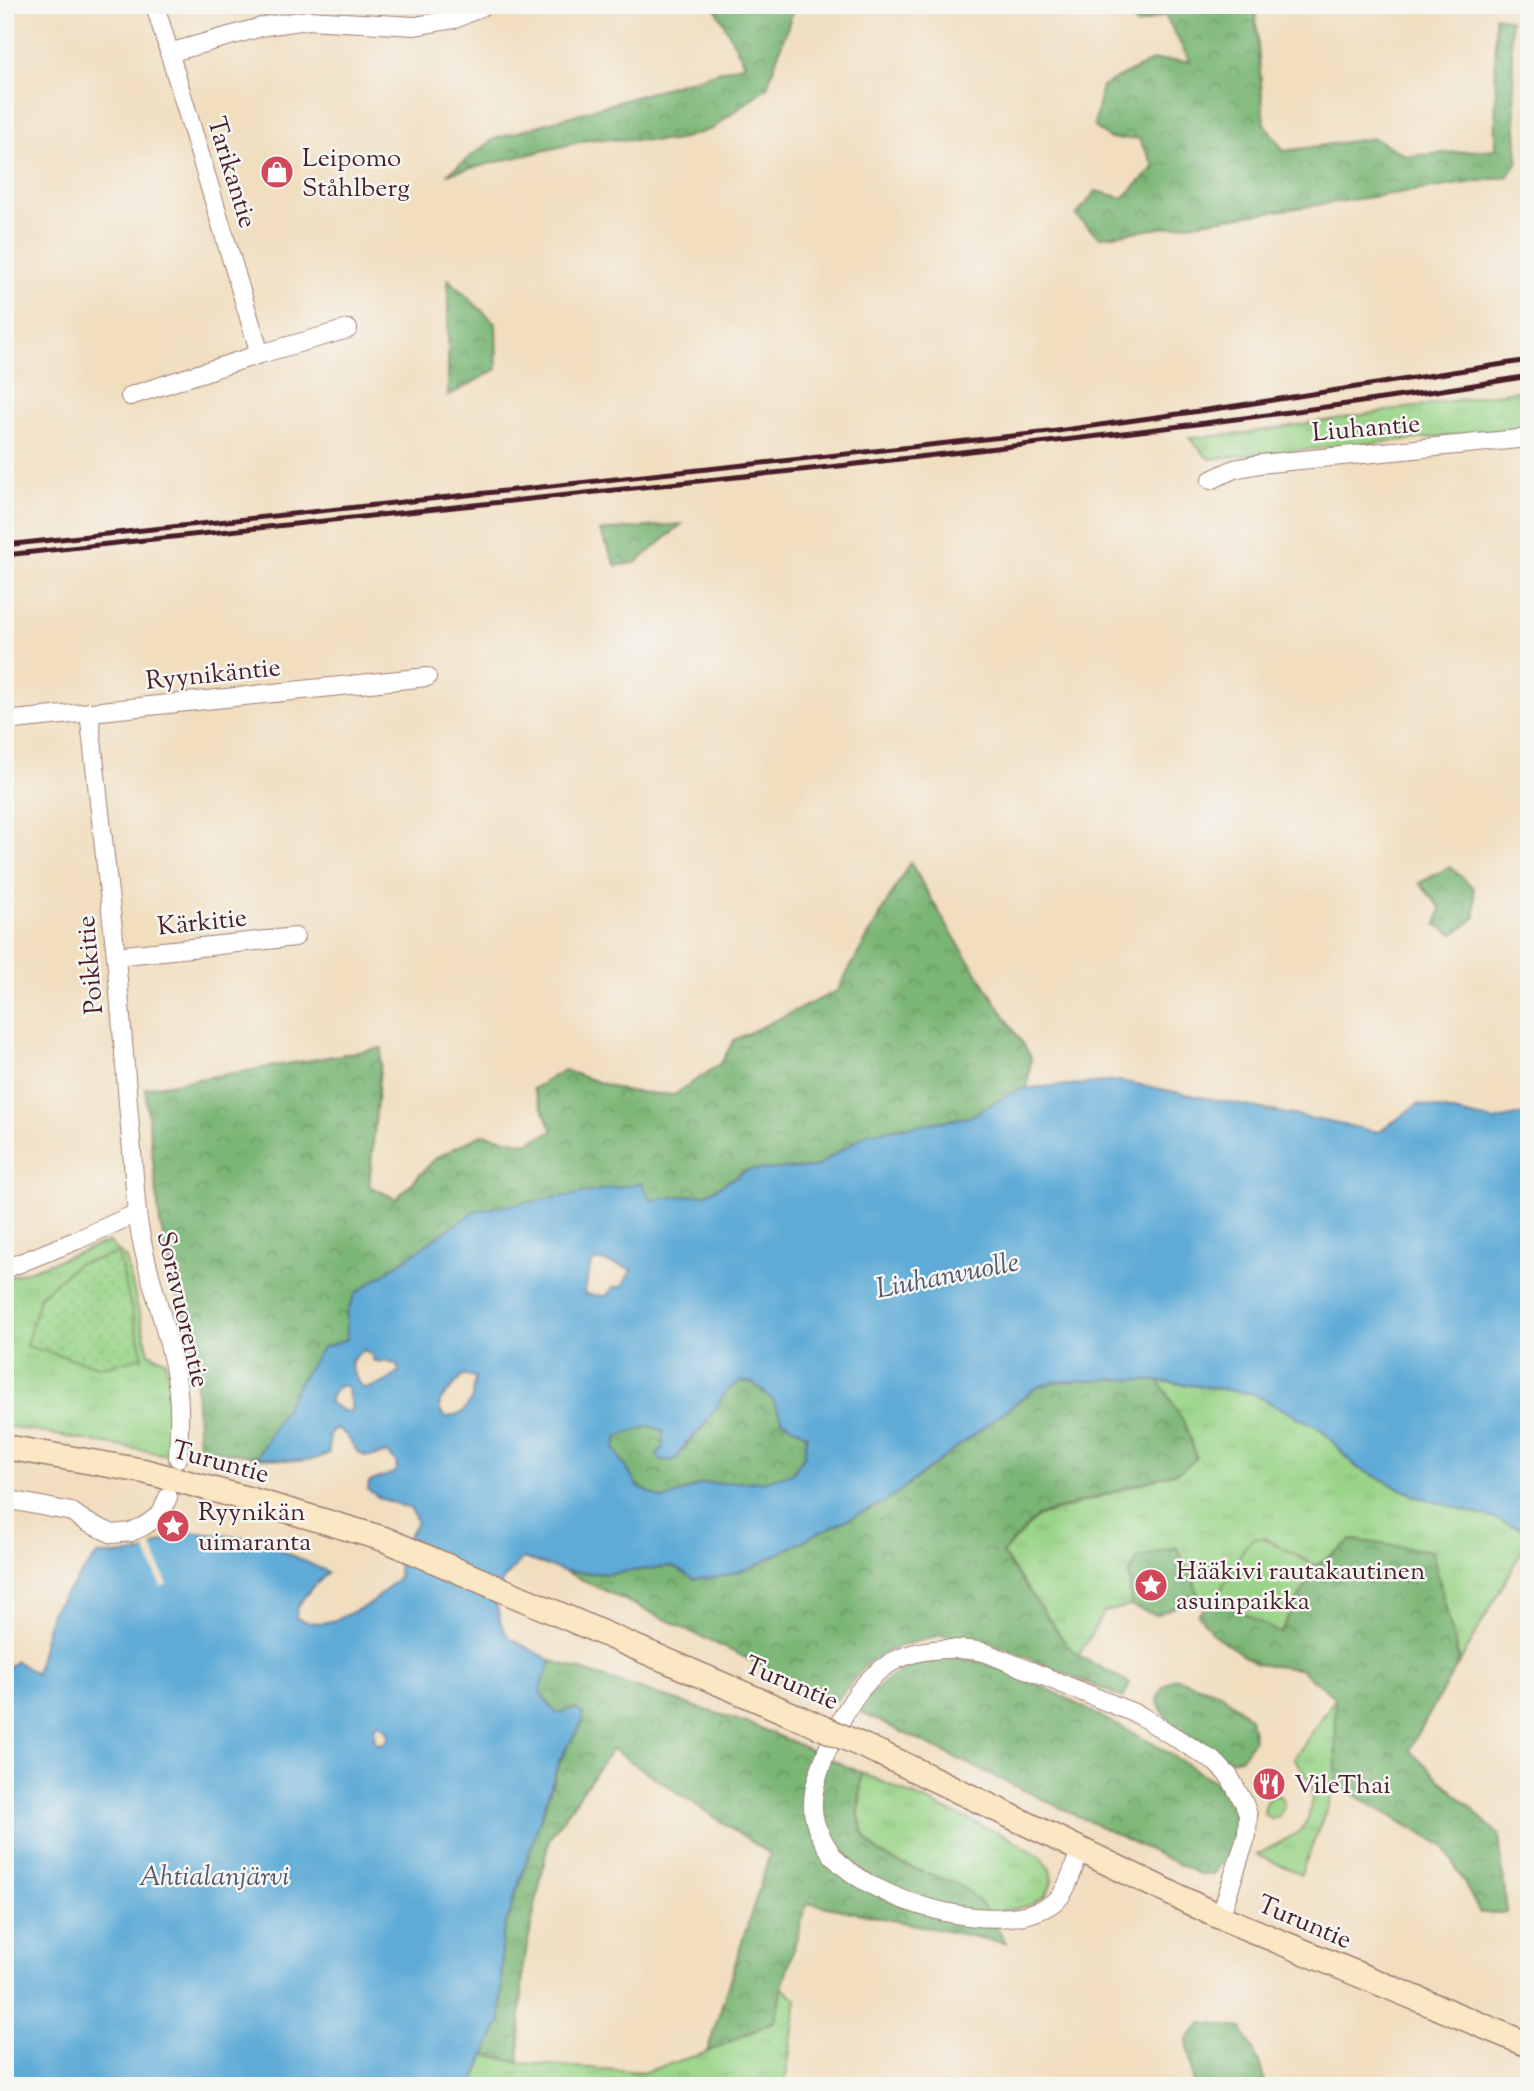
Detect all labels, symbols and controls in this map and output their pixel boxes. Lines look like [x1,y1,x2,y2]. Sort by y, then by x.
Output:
street label: Tarikantie [196,113,265,233]
place label: Leipomo Ståhlberg [302,141,410,208]
shop icon: Leipomo Ståhlberg [258,153,296,191]
street label: Liuhantie [1311,406,1422,453]
street label: Ryynikäntie [144,650,283,701]
street label: Kärkitie [156,900,249,947]
street label: Poikkitie [69,914,114,1016]
street label: Soravuorentie [146,1228,217,1391]
water label: Liuhanvuolle [872,1243,1023,1310]
street label: Turuntie [168,1433,273,1494]
place label: Ryynikän uimaranta [198,1495,311,1562]
place icon: Ryynikän uimaranta [154,1507,192,1545]
place label: Hääkivi rautakautinen asuinpaikka [1176,1554,1425,1621]
place icon: Hääkivi rautakautinen asuinpaikka [1132,1566,1170,1604]
street label: Turuntie [738,1648,844,1721]
restaurant icon: VileThai [1250,1765,1288,1803]
place label: VileThai [1294,1768,1391,1805]
water label: Ahtialanjärvi [139,1858,289,1898]
street label: Turuntie [1251,1887,1357,1960]

